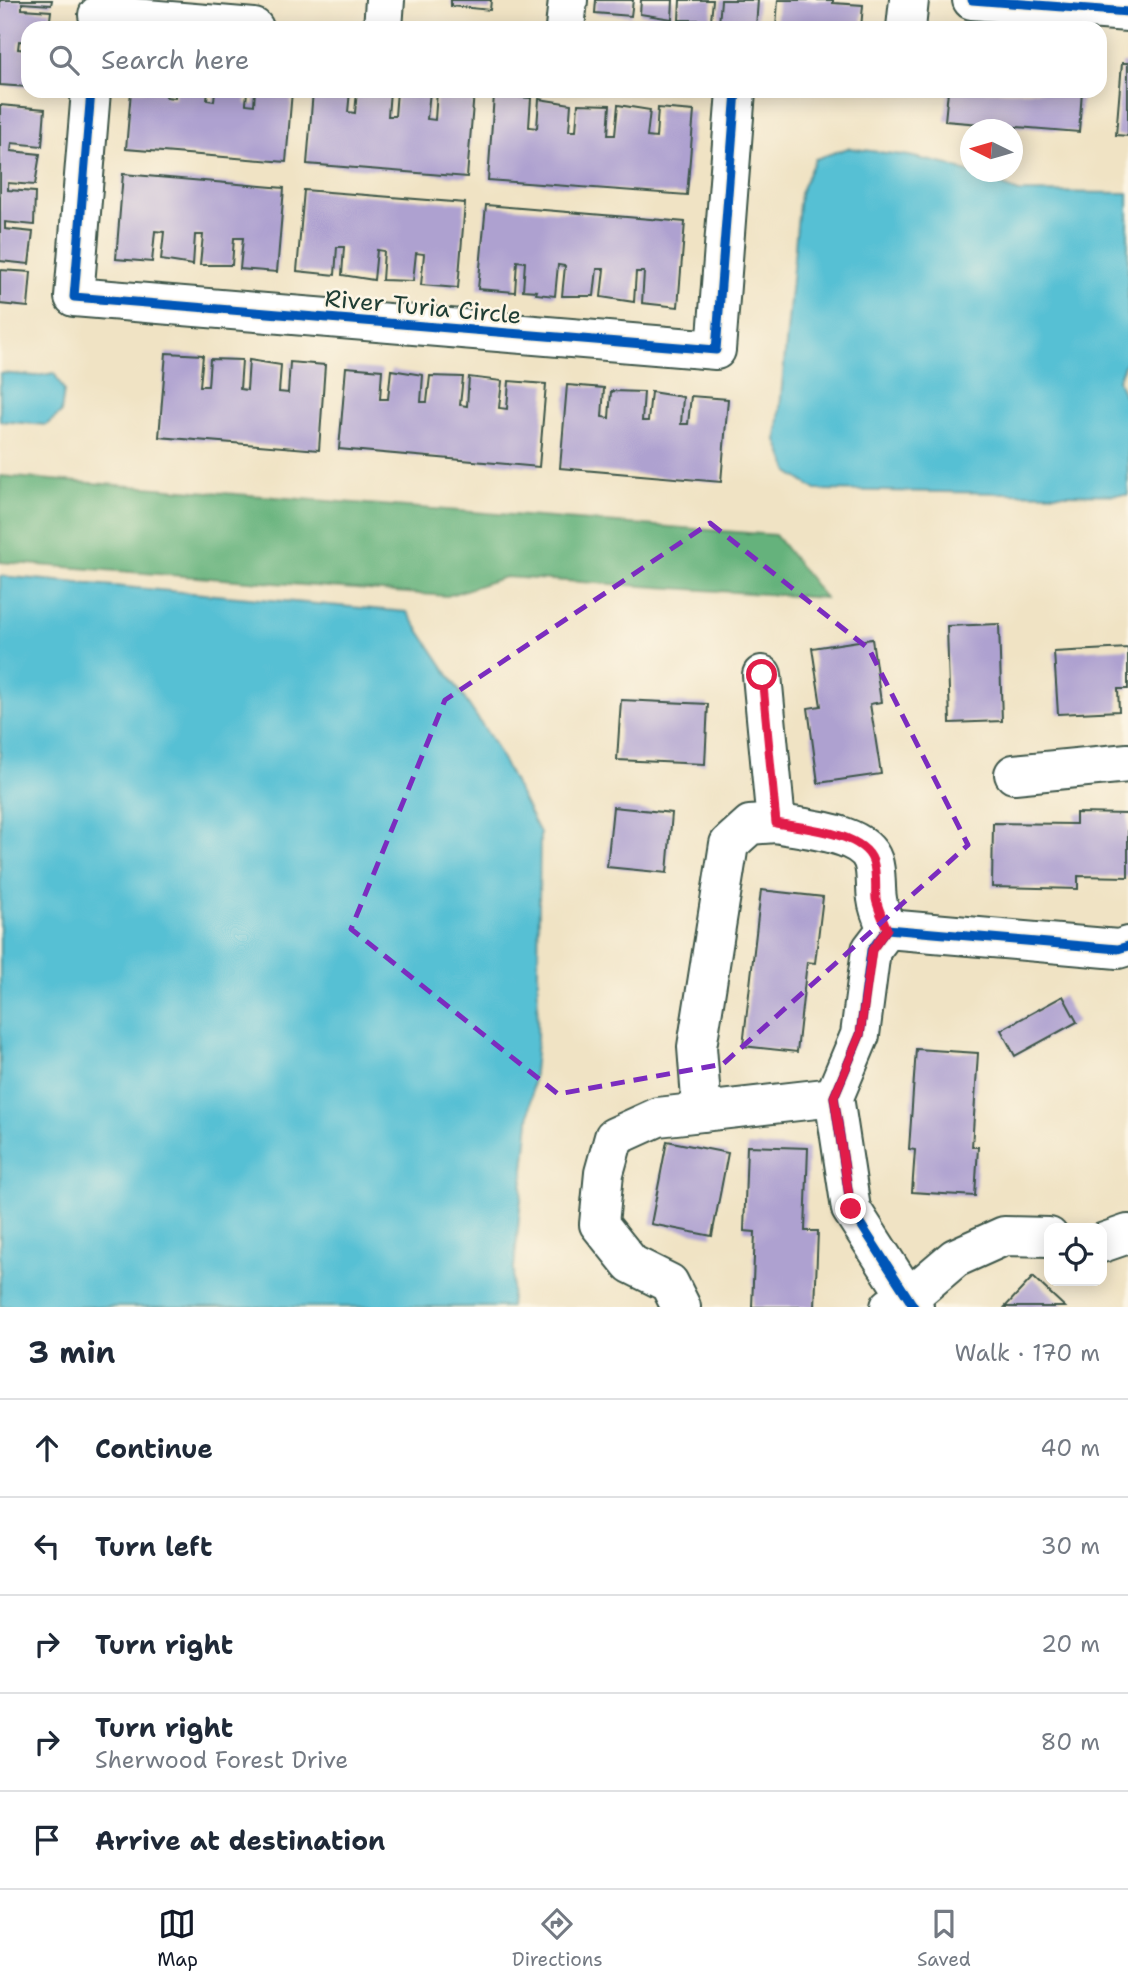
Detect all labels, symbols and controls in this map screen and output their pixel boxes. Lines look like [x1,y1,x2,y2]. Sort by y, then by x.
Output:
search box [21,21,1107,98]
icon: search [45,41,83,79]
text: Search here [101,42,250,77]
north arrow [960,119,1023,182]
street label: River Turia Circle [323,282,523,332]
route start [746,659,777,690]
route end [835,1193,866,1224]
map controls [1044,1223,1107,1286]
button: locate [1044,1223,1107,1286]
text: 3 min [28,1332,115,1373]
text: Walk · 170 m [955,1338,1100,1368]
icon: ahead [28,1429,66,1467]
text: Continue [95,1431,213,1466]
text: 40 m [1040,1433,1100,1463]
icon: left [28,1527,66,1565]
text: Turn left [95,1529,212,1564]
text: 30 m [1041,1531,1100,1561]
icon: right [28,1625,66,1663]
text: Turn right [95,1627,233,1662]
text: 20 m [1041,1629,1100,1659]
text: Turn right [95,1710,233,1745]
icon: right [28,1723,66,1761]
text: 80 m [1041,1727,1100,1757]
text: Sherwood Forest Drive [95,1745,348,1775]
icon: arrive [28,1821,66,1859]
text: Arrive at destination [95,1823,385,1858]
tab: Map [157,1905,198,1972]
tab: Directions [512,1905,603,1972]
tab: Saved [917,1905,971,1972]

